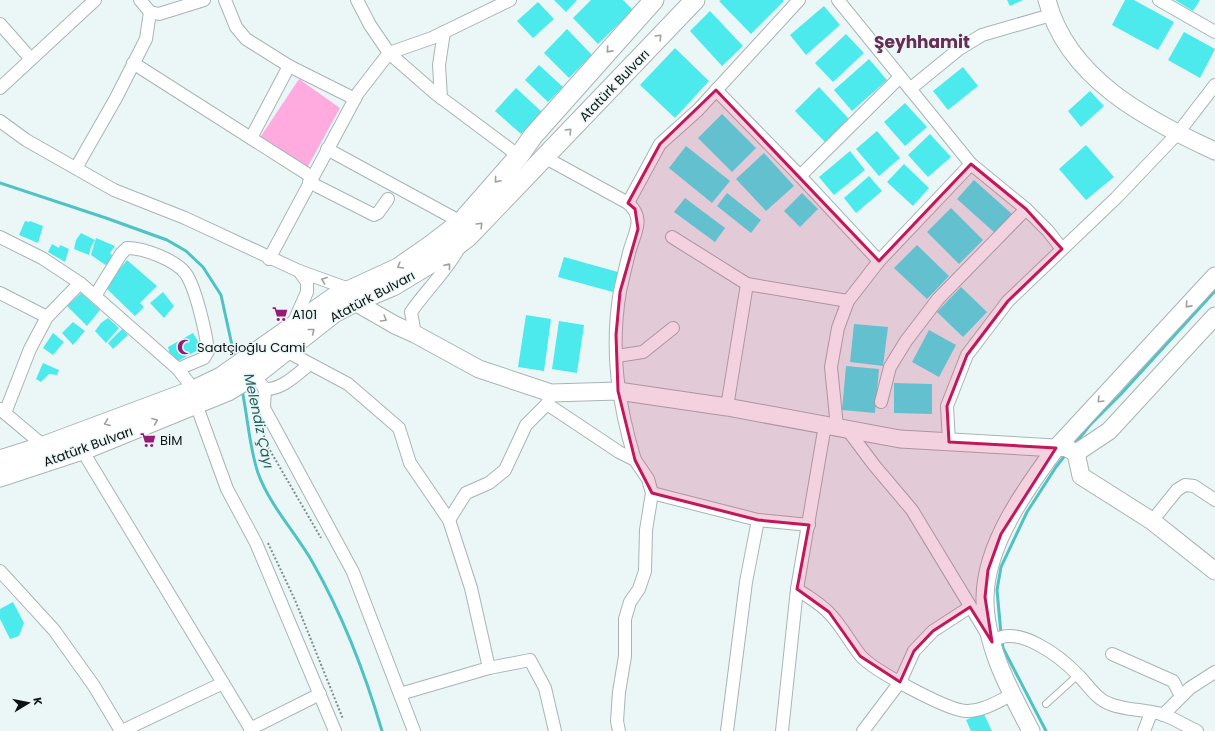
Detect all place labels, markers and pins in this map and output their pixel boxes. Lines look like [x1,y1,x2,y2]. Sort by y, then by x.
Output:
supermarket icon: A101 [271,305,289,323]
place label: A101 [292,305,317,324]
mosque icon: Saatçioğlu Cami [176,338,194,356]
place label: Saatçioğlu Cami [197,338,306,357]
supermarket icon: BİM [139,431,157,449]
place label: BİM [160,431,182,450]

